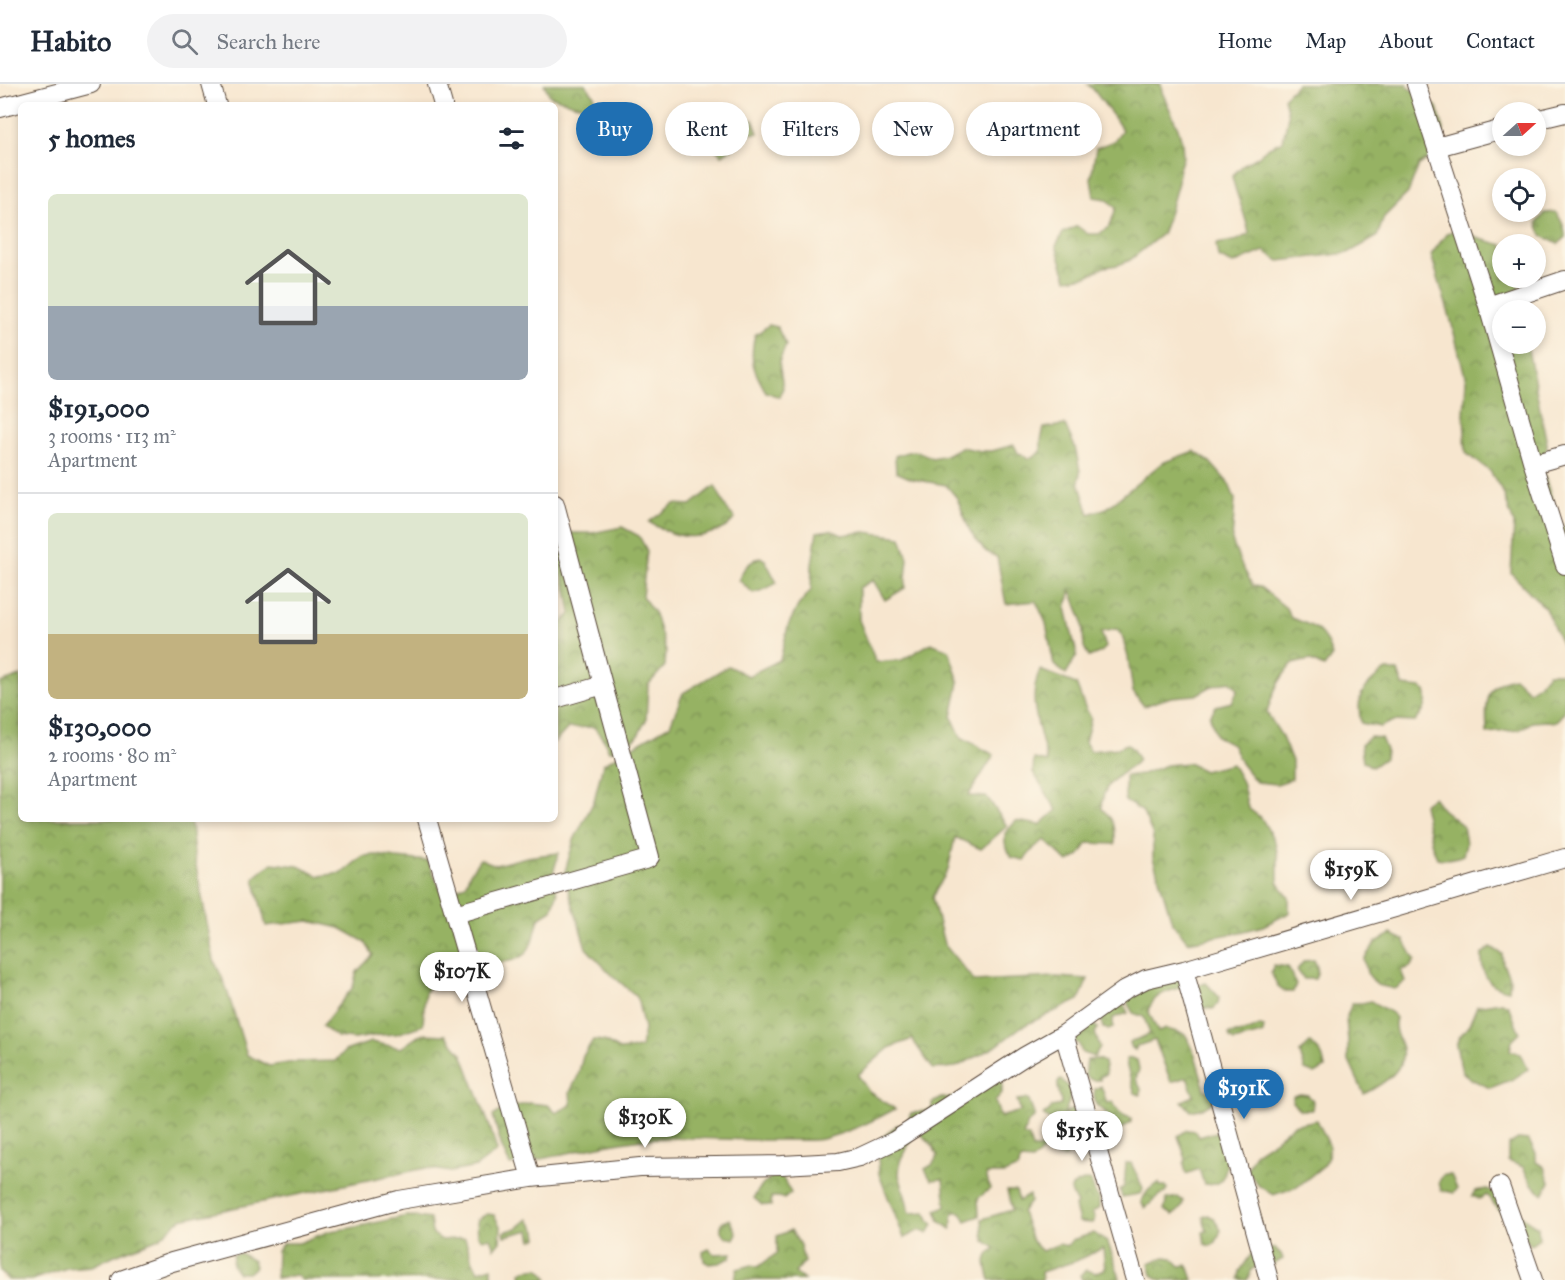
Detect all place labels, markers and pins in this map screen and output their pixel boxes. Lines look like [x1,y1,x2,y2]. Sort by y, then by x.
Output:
pin: $159K [1309,850,1393,901]
pin: $107K [420,952,504,1003]
pin: $191K [1202,1069,1286,1120]
pin: $130K [603,1098,687,1149]
pin: $155K [1040,1111,1124,1162]

